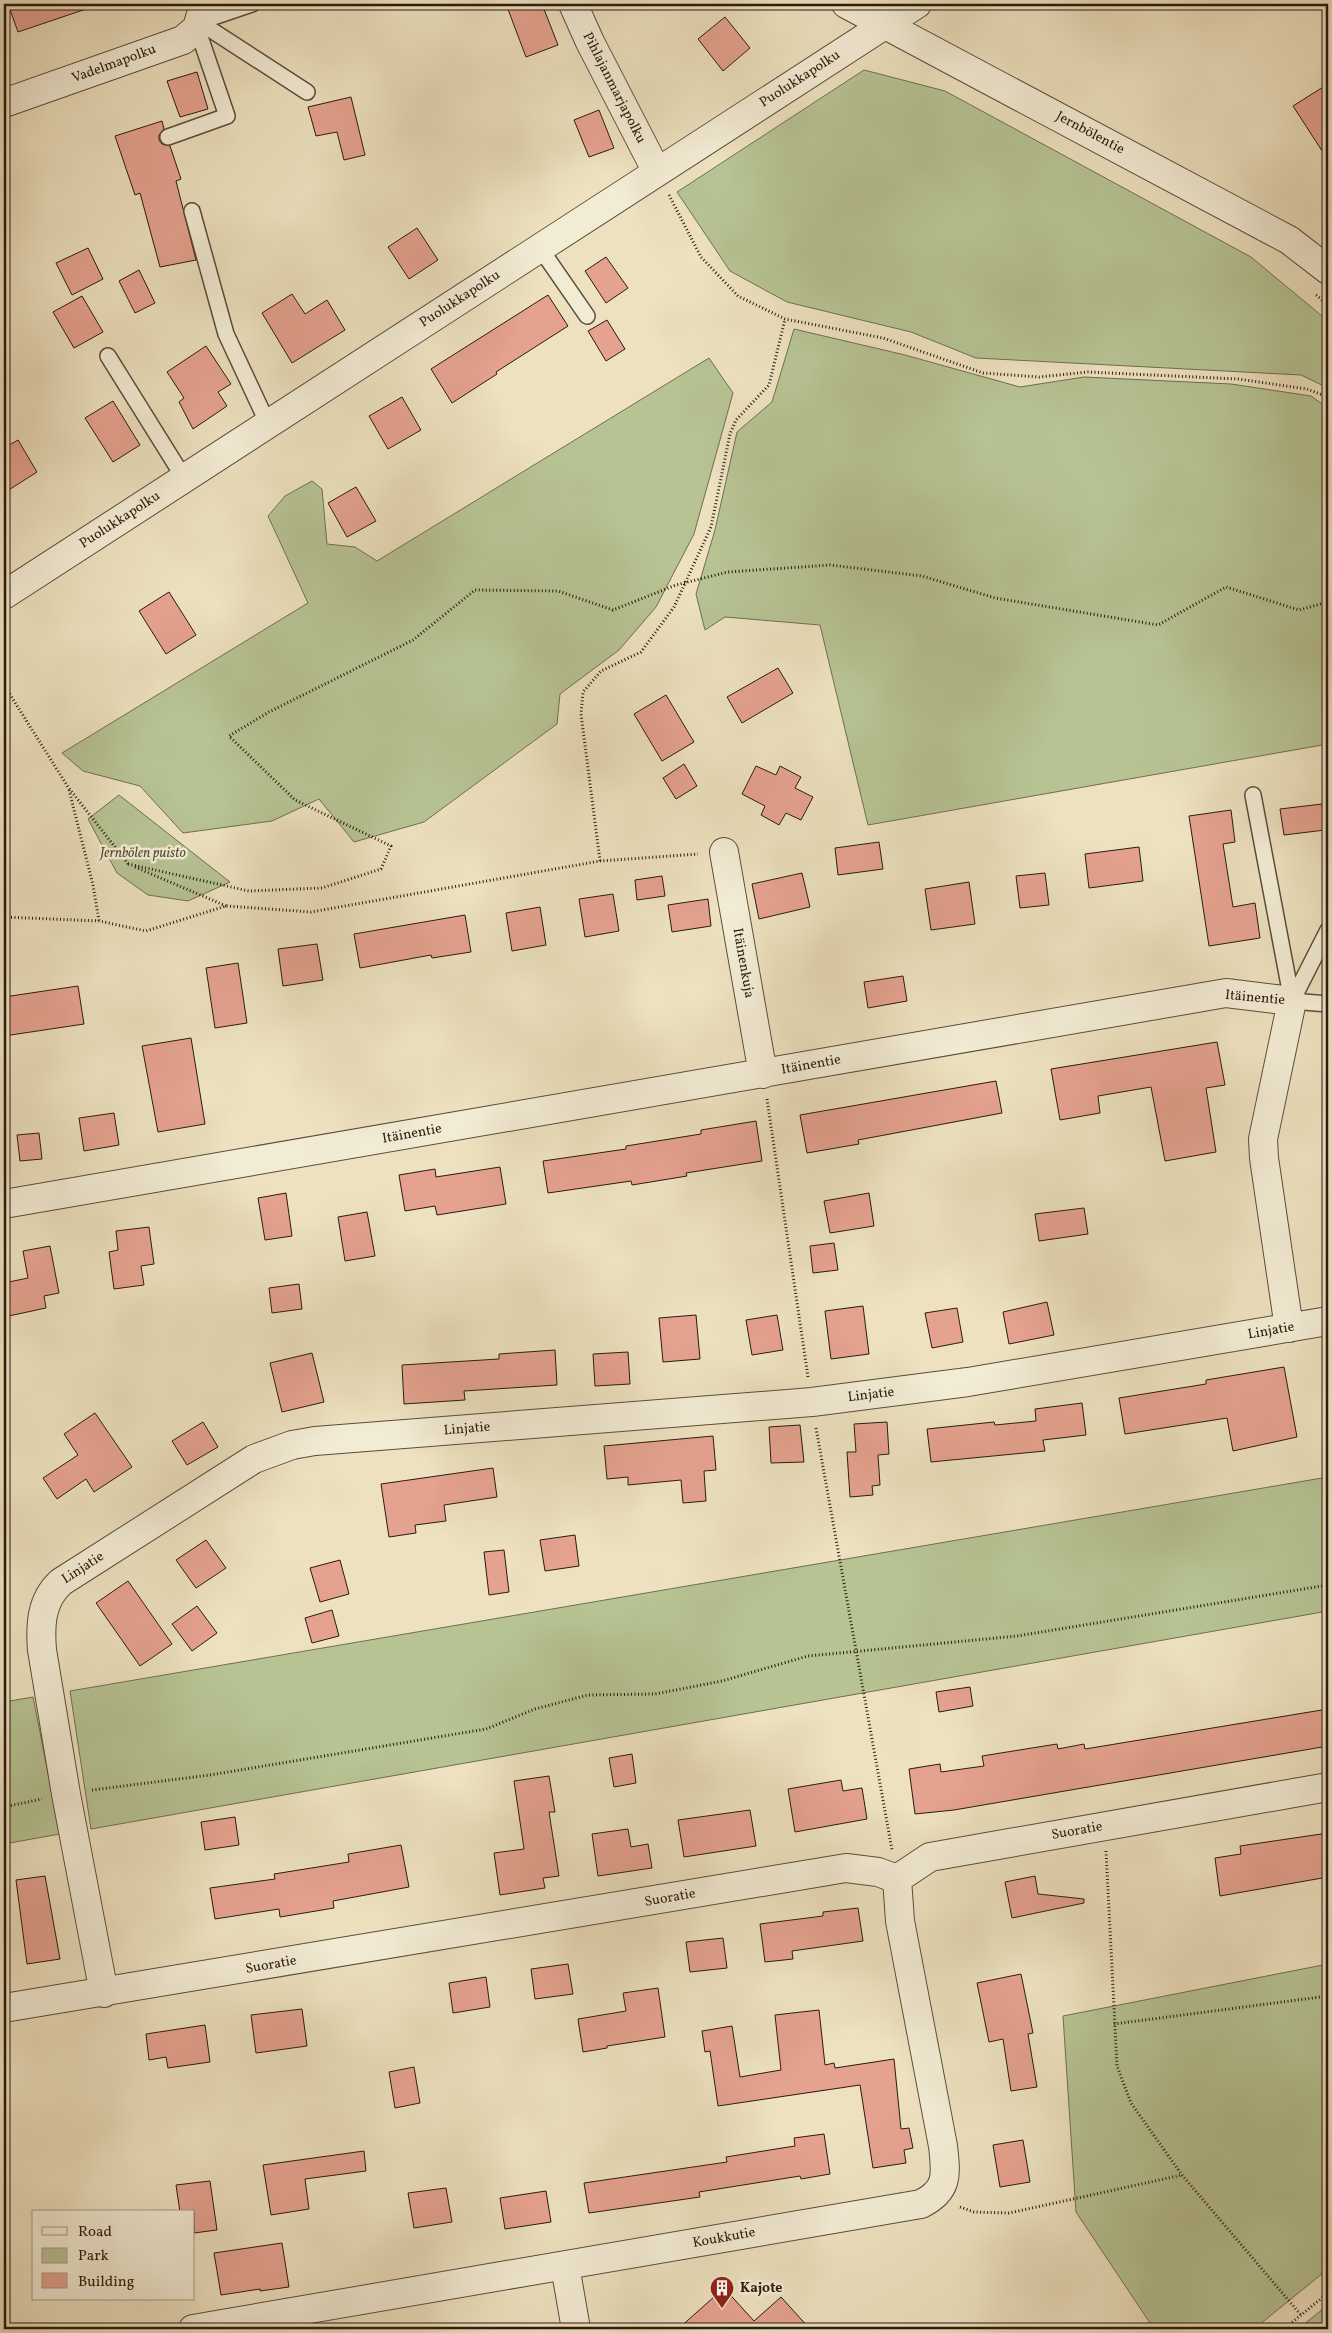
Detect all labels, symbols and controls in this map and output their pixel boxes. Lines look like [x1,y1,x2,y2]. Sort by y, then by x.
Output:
street label: Pihlajanmarjapolku [578,29,650,147]
street label: Vadelmapolku [69,40,159,88]
street label: Puolukkapolku [756,46,844,112]
street label: Jernbölentie [1052,107,1128,159]
street label: Puolukkapolku [416,266,504,332]
street label: Puolukkapolku [76,487,164,553]
park label: Jernbölen puisto [98,844,187,863]
street label: Itäinenkuja [727,926,759,1000]
street label: Itäinentie [1224,986,1286,1010]
street label: Itäinentie [780,1050,843,1080]
street label: Itäinentie [381,1119,444,1149]
street label: Linjatie [1246,1318,1296,1344]
street label: Linjatie [847,1383,896,1407]
street label: Linjatie [443,1417,492,1441]
street label: Linjatie [58,1547,108,1589]
street label: Suoratie [1050,1817,1104,1845]
street label: Suoratie [643,1884,697,1912]
street label: Suoratie [244,1951,298,1979]
legend [32,2210,195,2300]
text: Road [78,2222,112,2243]
street label: Koukkutie [691,2223,757,2253]
text: Park [78,2246,109,2267]
text: Building [78,2272,135,2293]
building icon: Kajote [709,2275,735,2309]
place label: Kajote [740,2279,782,2298]

